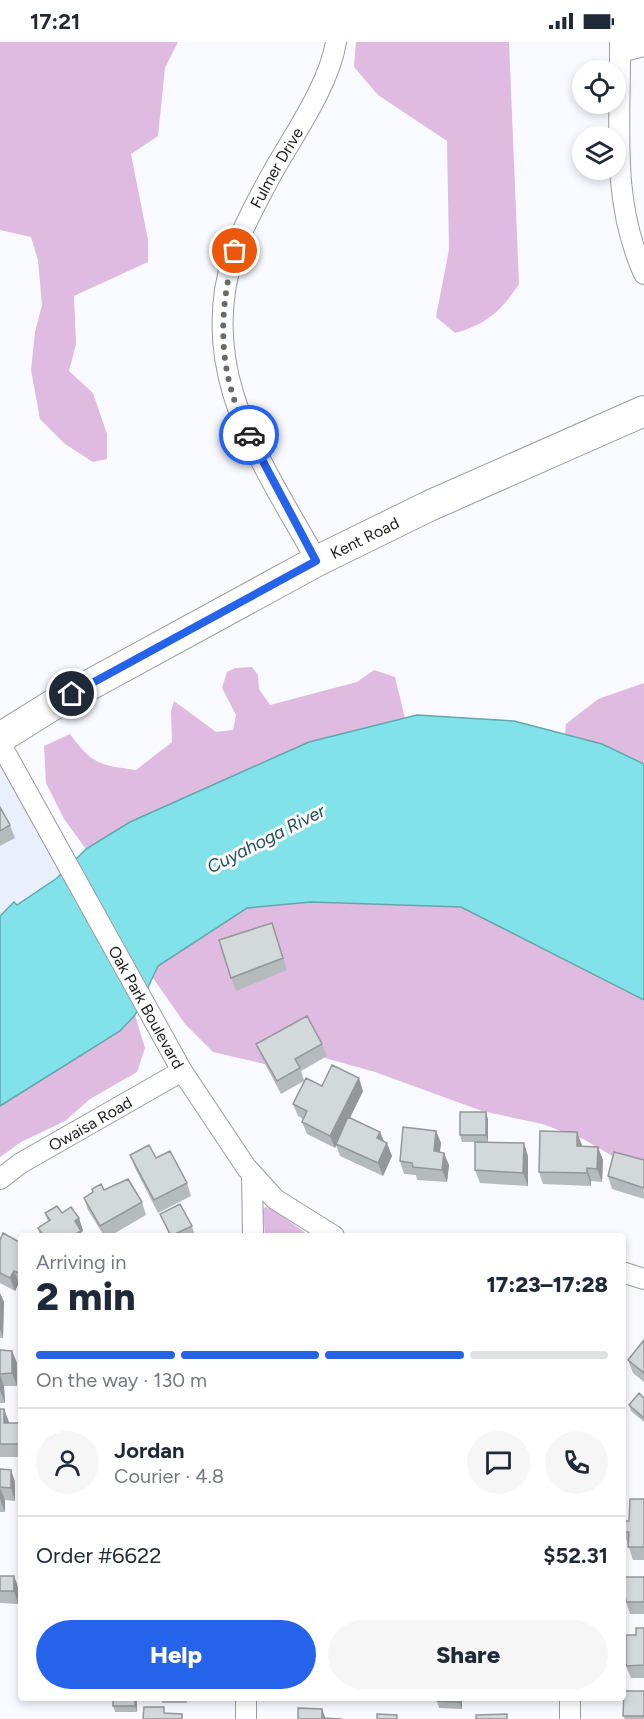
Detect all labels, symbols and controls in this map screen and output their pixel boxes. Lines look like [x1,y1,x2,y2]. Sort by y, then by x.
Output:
text: 17:21 [30,8,80,35]
map controls [572,60,626,180]
button: locate [572,60,626,114]
street label: Fulmer Drive [246,124,307,211]
button: layers [572,126,626,180]
pin [209,225,260,276]
icon: bag [218,234,251,267]
courier [219,405,279,465]
icon: car [233,419,266,452]
street label: Kent Road [327,513,402,563]
pin [46,668,97,719]
icon: home [55,677,88,710]
water label: Cuyahoga River [203,799,329,878]
street label: Oak Park Boulevard [104,942,188,1072]
street label: Owaisa Road [45,1093,136,1155]
text: Arriving in [36,1250,126,1274]
text: 17:23–17:28 [486,1271,608,1298]
text: 2 min [36,1273,136,1320]
text: On the way · 130 m [36,1368,207,1392]
button: person [36,1431,99,1494]
button: chat [467,1431,530,1494]
button: phone [545,1431,608,1494]
text: Jordan [114,1437,185,1464]
text: Courier · 4.8 [114,1464,224,1488]
text: Order #6622 [36,1542,162,1569]
text: $52.31 [543,1542,608,1569]
button: Help [36,1620,316,1689]
button: Share [328,1620,608,1689]

